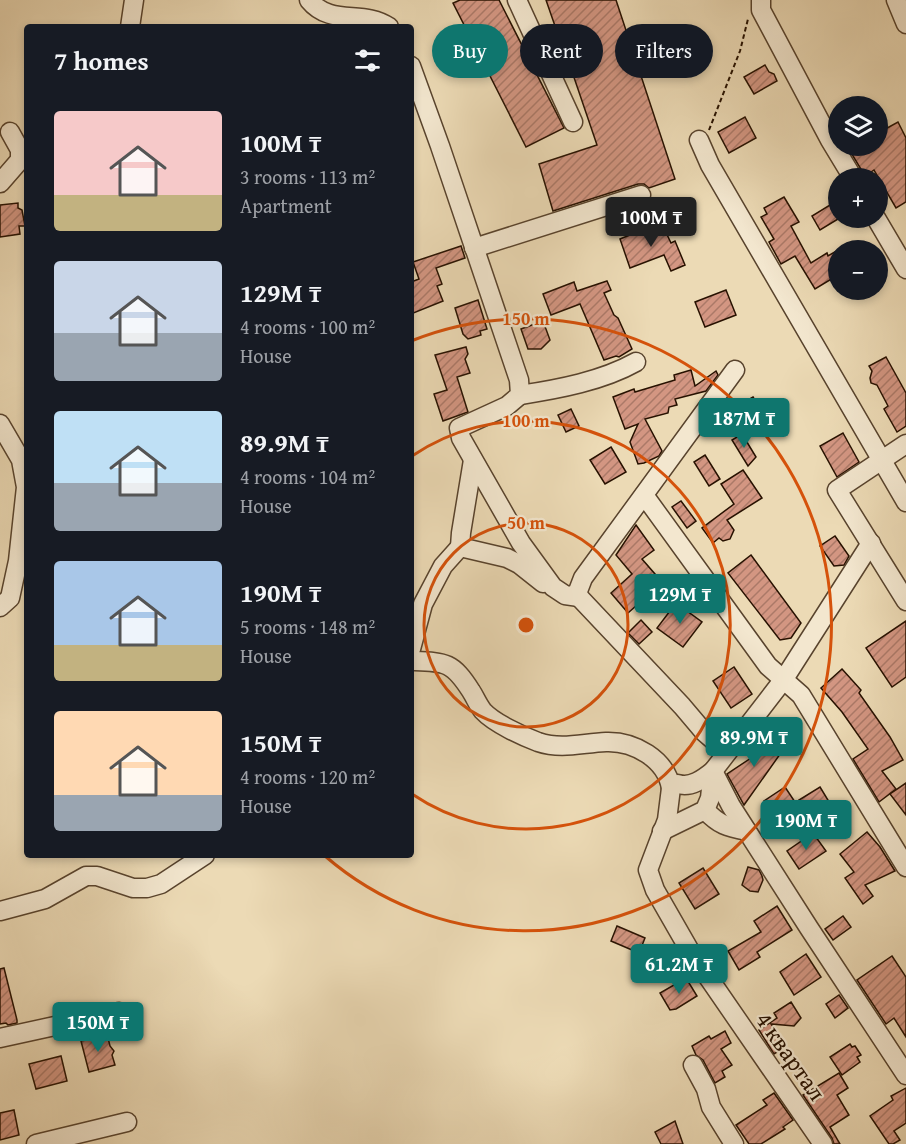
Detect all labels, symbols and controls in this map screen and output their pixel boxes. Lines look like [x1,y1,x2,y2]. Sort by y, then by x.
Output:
chip: Buy [432,24,508,78]
chip: Rent [520,24,603,78]
chip: Filters [615,24,713,78]
text: 7 homes [54,41,149,80]
icon: filters [351,44,384,77]
map controls [828,96,888,300]
button: layers [828,96,888,156]
text: 100M ₸ [240,123,322,162]
icon: home [102,135,174,207]
text: 3 rooms · 113 m² [240,162,375,191]
button: + [828,168,888,228]
text: Apartment [240,191,332,220]
pin: 100M ₸ [602,197,700,248]
text: 100M ₸ [619,202,683,231]
button: − [828,240,888,300]
text: 129M ₸ [240,273,322,312]
icon: home [102,285,174,357]
text: 150 m [502,305,550,332]
text: 4 rooms · 100 m² [240,312,375,341]
text: House [240,341,292,370]
pin: 187M ₸ [695,398,793,449]
text: 187M ₸ [712,403,776,432]
text: 100 m [502,407,550,434]
text: 89.9M ₸ [240,423,329,462]
icon: home [102,435,174,507]
text: 4 rooms · 104 m² [240,462,375,491]
text: House [240,491,292,520]
text: 50 m [507,509,546,536]
text: 190M ₸ [240,573,322,612]
pin: 129M ₸ [631,574,729,625]
text: 129M ₸ [648,579,712,608]
icon: home [102,585,174,657]
text: 5 rooms · 148 m² [240,612,375,641]
centre of rings [516,615,536,635]
text: House [240,641,292,670]
pin: 89.9M ₸ [699,717,809,768]
text: 89.9M ₸ [720,722,788,751]
text: 150M ₸ [240,723,322,762]
icon: home [102,735,174,807]
text: 4 rooms · 120 m² [240,762,375,791]
text: House [240,791,292,820]
pin: 190M ₸ [757,800,855,851]
text: 190M ₸ [774,805,838,834]
pin: 61.2M ₸ [624,944,734,995]
text: 61.2M ₸ [645,949,713,978]
pin: 150M ₸ [49,1002,147,1053]
street label: 4 квартал [747,1004,835,1108]
text: 150M ₸ [66,1007,130,1036]

